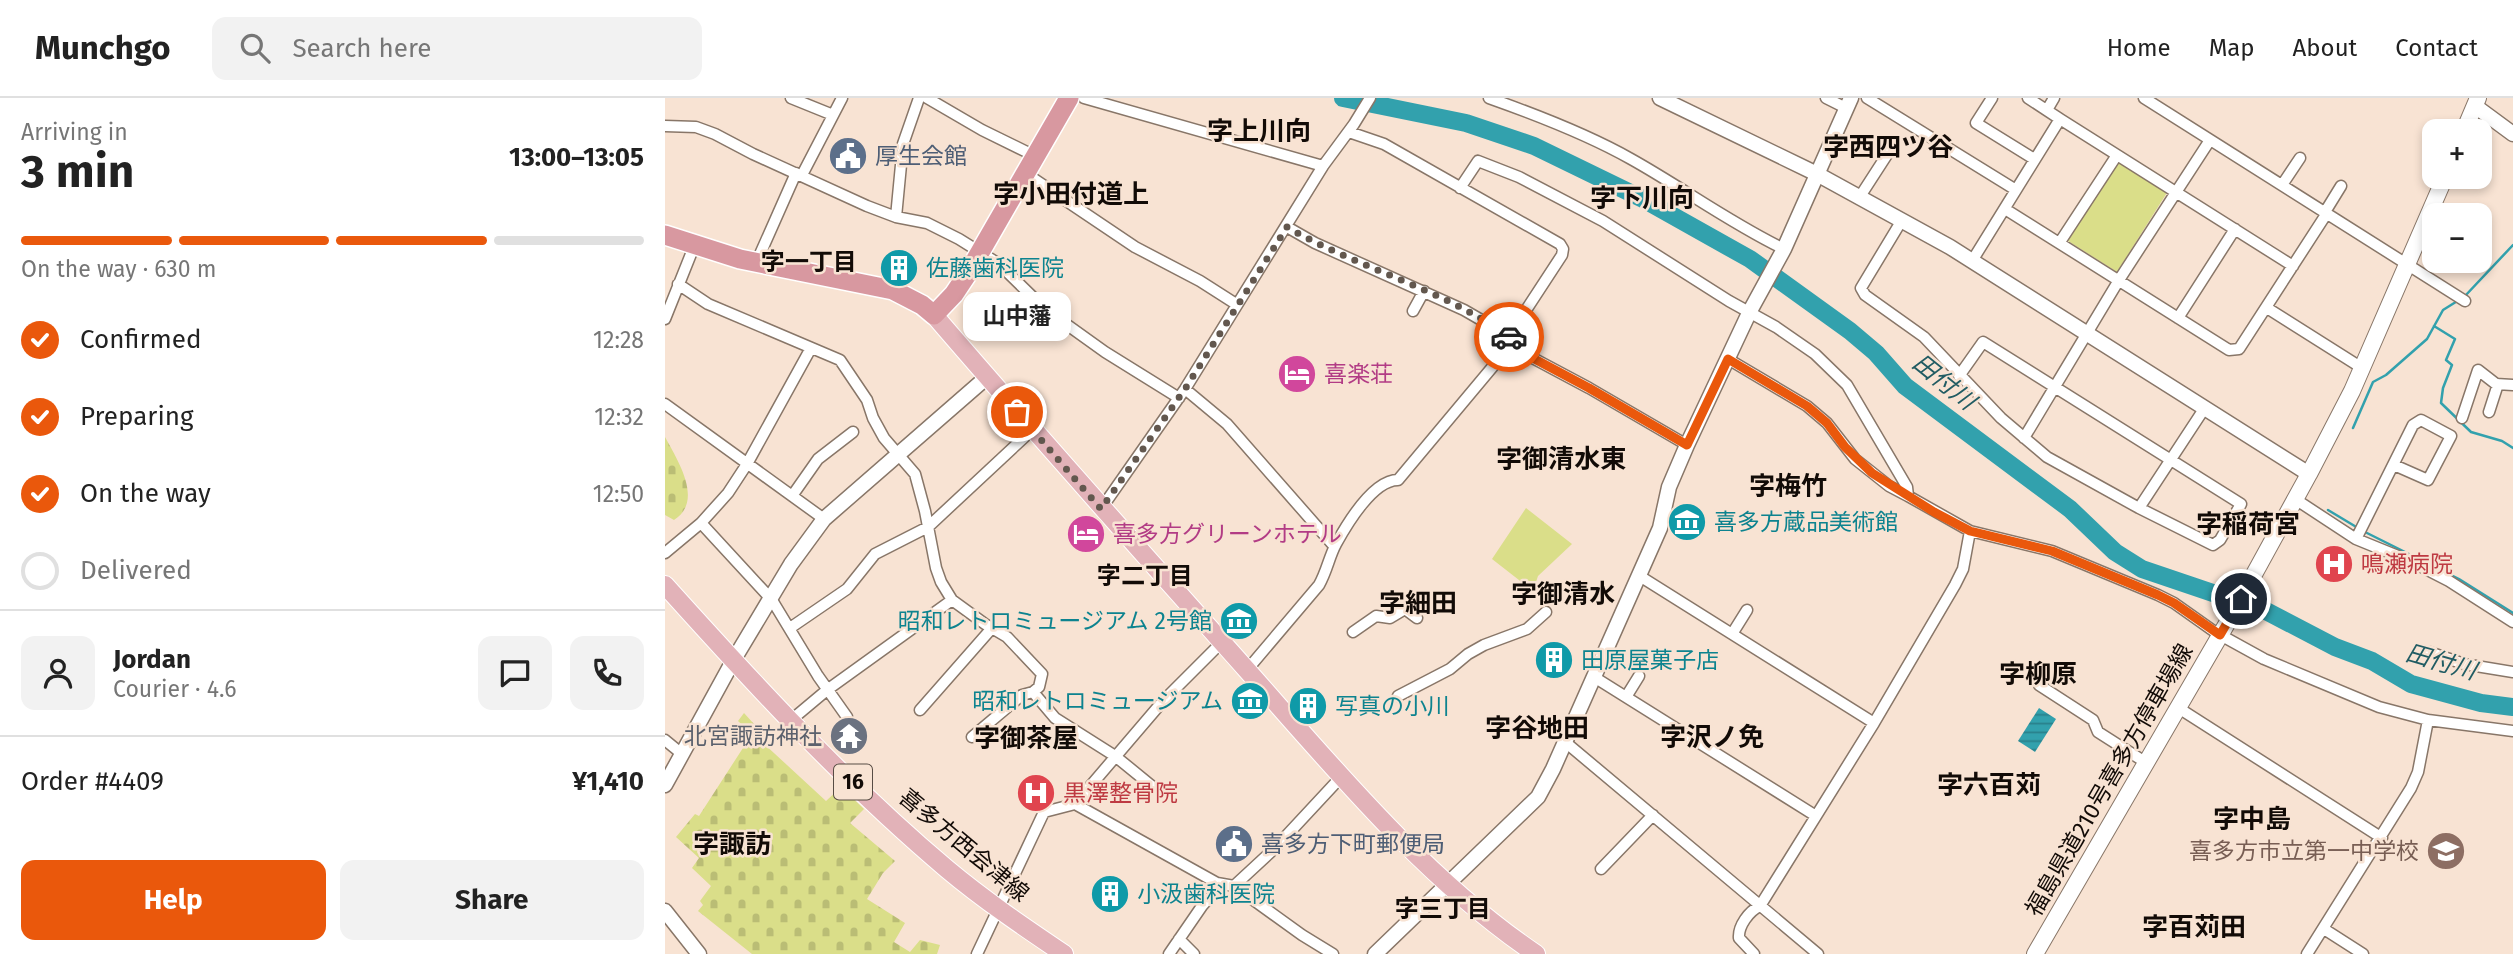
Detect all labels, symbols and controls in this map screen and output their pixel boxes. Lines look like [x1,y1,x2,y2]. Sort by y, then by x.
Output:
search box [212,17,702,80]
text: Munchgo [35,28,170,68]
icon: search [236,29,274,67]
text: Search here [292,33,431,64]
text: Home [2107,34,2171,62]
text: Map [2209,34,2255,62]
text: About [2293,34,2357,62]
text: Contact [2395,34,2478,62]
district label: 字上川向 [1207,116,1311,147]
text: Arriving in [21,118,128,146]
map controls [2422,119,2492,273]
button: + [2422,119,2492,189]
district label: 字西四ツ谷 [1823,132,1953,163]
public building icon: 厚生会館 [827,135,869,177]
text: 13:00–13:05 [509,142,644,173]
place label: 厚生会館 [875,142,967,170]
text: 3 min [21,144,134,199]
district label: 字小田付道上 [993,179,1149,210]
district label: 字下川向 [1590,183,1694,214]
button: − [2422,203,2492,273]
building icon: 佐藤歯科医院 [878,247,920,289]
district label: 字一丁目 [761,248,857,276]
place label: 佐藤歯科医院 [926,254,1064,282]
text: On the way · 630 m [21,255,216,283]
callout: 山中藩 [963,293,1071,342]
text: 山中藩 [983,302,1052,330]
courier [1474,302,1544,372]
icon: car [1490,318,1528,356]
icon: check [21,321,59,359]
text: Confirmed [80,324,201,355]
text: 12:28 [593,326,644,354]
water label: 田付川 [1907,348,1983,417]
hotel icon: 喜楽荘 [1276,353,1318,395]
place label: 喜楽荘 [1324,360,1393,388]
pin [987,382,1047,442]
icon: bag [998,393,1036,431]
icon: check [21,398,59,436]
text: Preparing [80,401,193,432]
text: 12:32 [594,403,644,431]
district label: 字御清水東 [1496,444,1626,475]
district label: 字梅竹 [1749,471,1827,502]
icon: check [21,475,59,513]
text: On the way [80,478,211,509]
text: 12:50 [593,480,644,508]
museum icon: 喜多方蔵品美術館 [1666,501,1708,543]
place label: 喜多方蔵品美術館 [1714,508,1898,536]
district label: 字稲荷宮 [2196,509,2300,540]
hotel icon: 喜多方グリーンホテル [1065,513,1107,555]
place label: 喜多方グリーンホテル [1113,520,1342,548]
hospital icon: 鳴瀬病院 [2313,543,2355,585]
place label: 鳴瀬病院 [2361,550,2453,578]
text: Delivered [80,555,192,586]
district label: 字二丁目 [1097,562,1193,590]
pin [2211,569,2271,629]
district label: 字御清水 [1511,579,1615,610]
icon: home [2222,580,2260,618]
district label: 字細田 [1379,588,1457,619]
museum icon: 昭和レトロミュージアム 2号館 [1218,600,1260,642]
place label: 昭和レトロミュージアム 2号館 [898,607,1212,635]
button: person [21,636,95,710]
button: chat [478,636,552,710]
button: phone [570,636,644,710]
building icon: 田原屋菓子店 [1533,639,1575,681]
street label: 福島県道210号喜多方停車場線 [2019,639,2199,921]
water label: 田付川 [2403,639,2482,686]
text: Jordan [113,644,191,675]
place label: 田原屋菓子店 [1581,646,1719,674]
district label: 字柳原 [1999,659,2077,690]
text: Courier · 4.6 [113,675,237,703]
museum icon: 昭和レトロミュージアム [1229,680,1271,722]
building icon: 写真の小川 [1287,685,1329,727]
place label: 昭和レトロミュージアム [972,687,1223,715]
place label: 写真の小川 [1335,692,1450,720]
district label: 字谷地田 [1485,713,1589,744]
temple icon: 北宮諏訪神社 [828,715,870,757]
place label: 北宮諏訪神社 [684,722,822,750]
district label: 字沢ノ免 [1660,722,1764,753]
district label: 字御茶屋 [974,723,1078,754]
road number: 16 [834,764,872,800]
text: Order #4409 [21,766,164,797]
text: ¥1,410 [572,766,644,797]
district label: 字六百苅 [1937,770,2041,801]
hospital icon: 黒澤整骨院 [1015,772,1057,814]
place label: 黒澤整骨院 [1063,779,1178,807]
street label: 喜多方西会津線 [893,783,1035,907]
district label: 字中島 [2213,804,2291,835]
public building icon: 喜多方下町郵便局 [1213,823,1255,865]
district label: 字諏訪 [693,829,771,860]
place label: 喜多方下町郵便局 [1261,830,1445,858]
school or university icon: 喜多方市立第一中学校 [2425,830,2467,872]
place label: 喜多方市立第一中学校 [2189,837,2419,865]
button: Help [21,860,326,940]
button: Share [340,860,644,940]
building icon: 小汲歯科医院 [1089,873,1131,915]
place label: 小汲歯科医院 [1137,880,1275,908]
district label: 字三丁目 [1395,895,1491,923]
district label: 字百苅田 [2142,912,2246,943]

